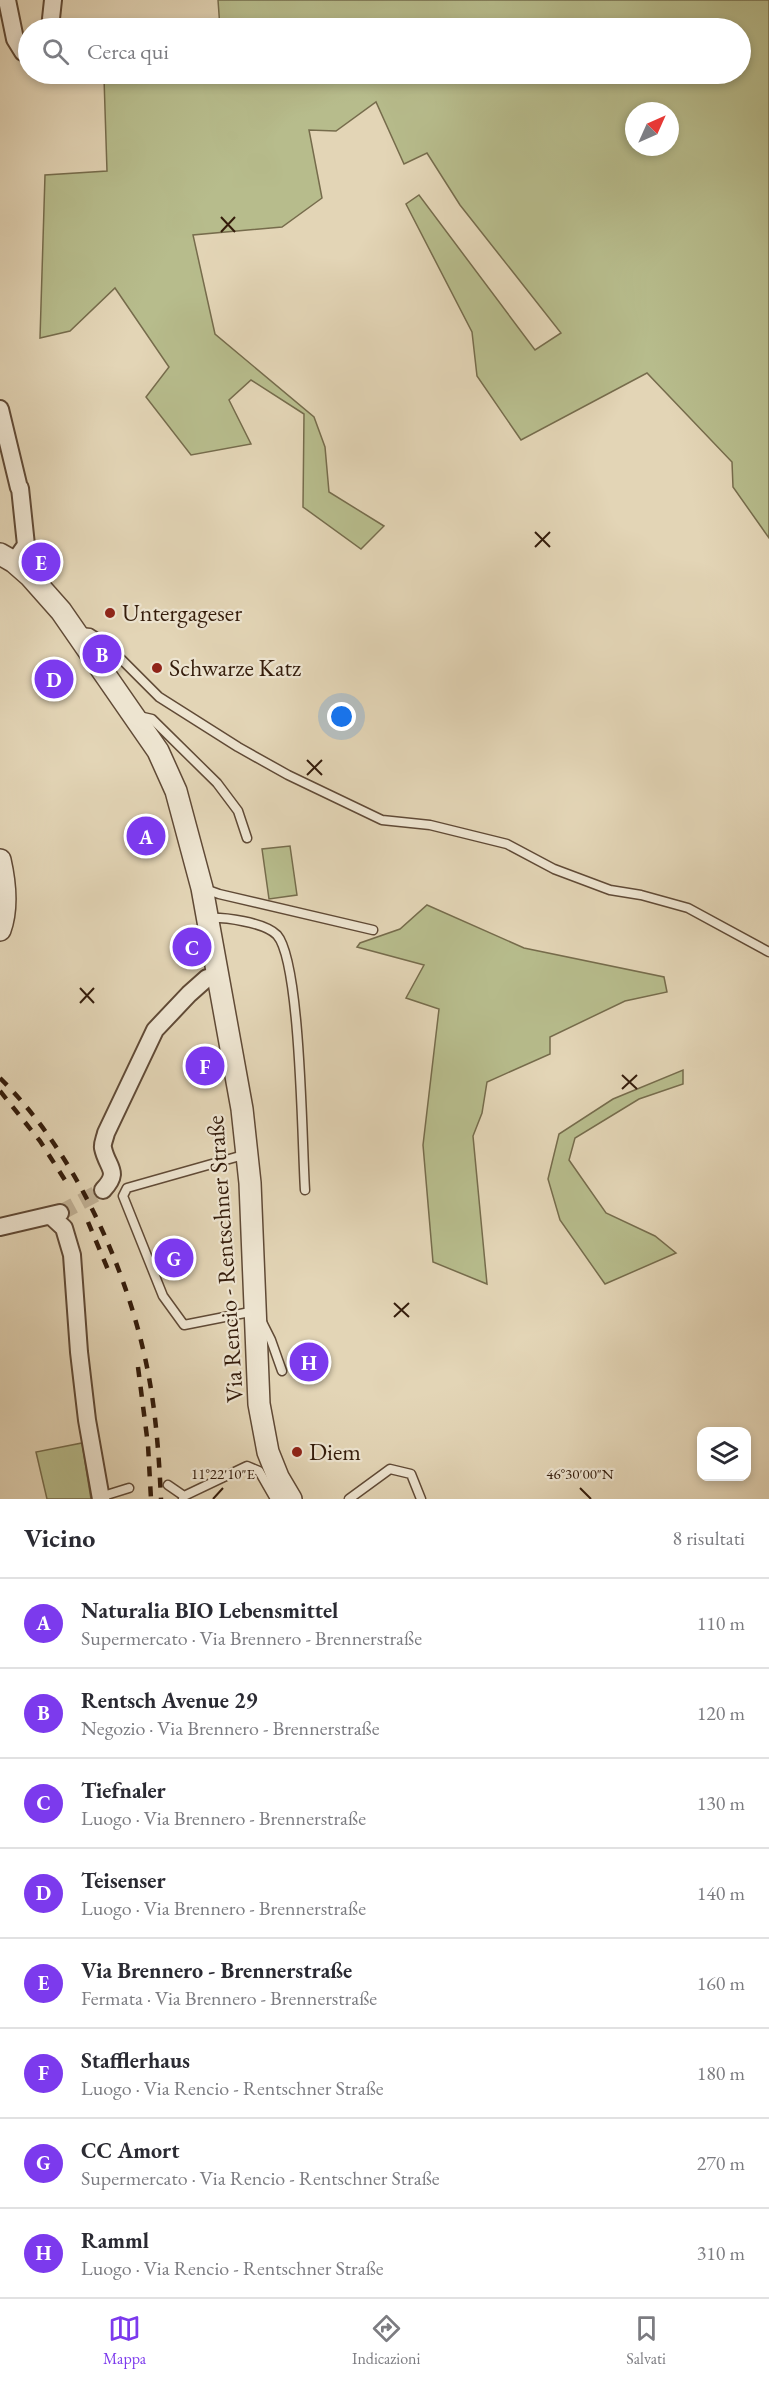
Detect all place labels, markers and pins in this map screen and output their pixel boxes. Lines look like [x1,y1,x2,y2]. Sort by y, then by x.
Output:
pin: E [22,540,60,584]
place label: Untergageser [122,597,242,628]
marker: Untergageser [103,606,117,620]
pin: B [82,632,122,676]
place label: Schwarze Katz [169,652,301,683]
pin: D [34,656,74,702]
marker: Schwarze Katz [150,661,164,675]
pin: A [126,814,166,858]
pin: C [172,924,212,970]
pin: F [186,1044,224,1088]
pin: G [154,1236,194,1280]
pin: H [290,1340,328,1384]
place label: Diem [309,1436,361,1467]
marker: Diem [290,1445,304,1459]

